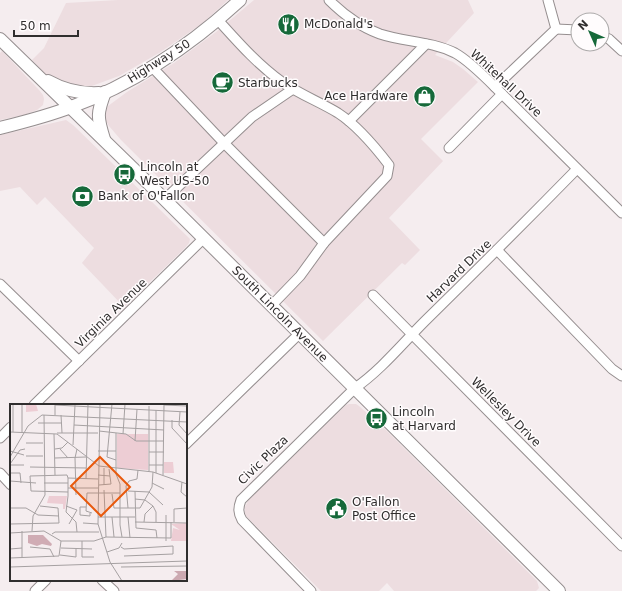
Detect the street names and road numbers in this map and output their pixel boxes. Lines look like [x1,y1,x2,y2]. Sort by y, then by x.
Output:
street label: Highway 50 [125,36,193,86]
street label: Whitehall Drive [467,46,545,120]
street label: Harvard Drive [424,237,494,305]
street label: South Lincoln Avenue [229,263,331,365]
street label: Virginia Avenue [72,275,150,351]
street label: Wellesley Drive [468,374,544,450]
street label: Civic Plaza [235,433,291,487]

